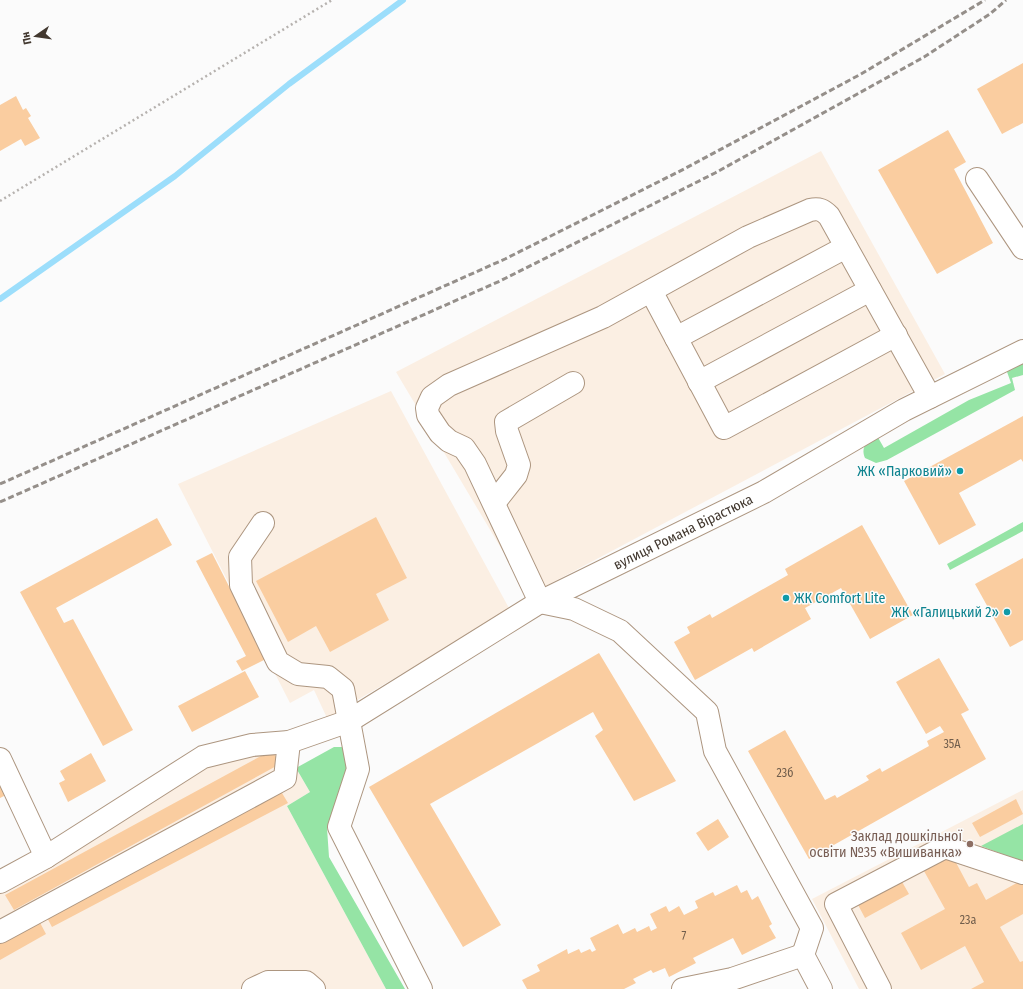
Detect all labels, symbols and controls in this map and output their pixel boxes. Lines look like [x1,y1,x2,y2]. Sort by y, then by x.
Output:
north arrow [16,16,56,56]
text: Пн [19,30,34,46]
place label: ЖК «Парковий» [857,463,952,480]
marker: ЖК «Парковий» [955,466,965,476]
street label: вулиця Романа Вірастюка [611,490,756,573]
place label: ЖК Comfort Lite [794,590,885,607]
marker: ЖК Comfort Lite [781,593,791,603]
place label: ЖК «Галицький 2» [891,604,999,621]
marker: ЖК «Галицький 2» [1002,607,1012,617]
house number: 35А [943,737,961,751]
house number: 23б [777,766,793,780]
place label: Заклад дошкільної освіти №35 «Вишиванка» [809,828,962,861]
marker: Заклад дошкільної освіти №35 «Вишиванка» [965,839,975,849]
house number: 23а [960,913,976,927]
house number: 7 [682,929,687,943]

